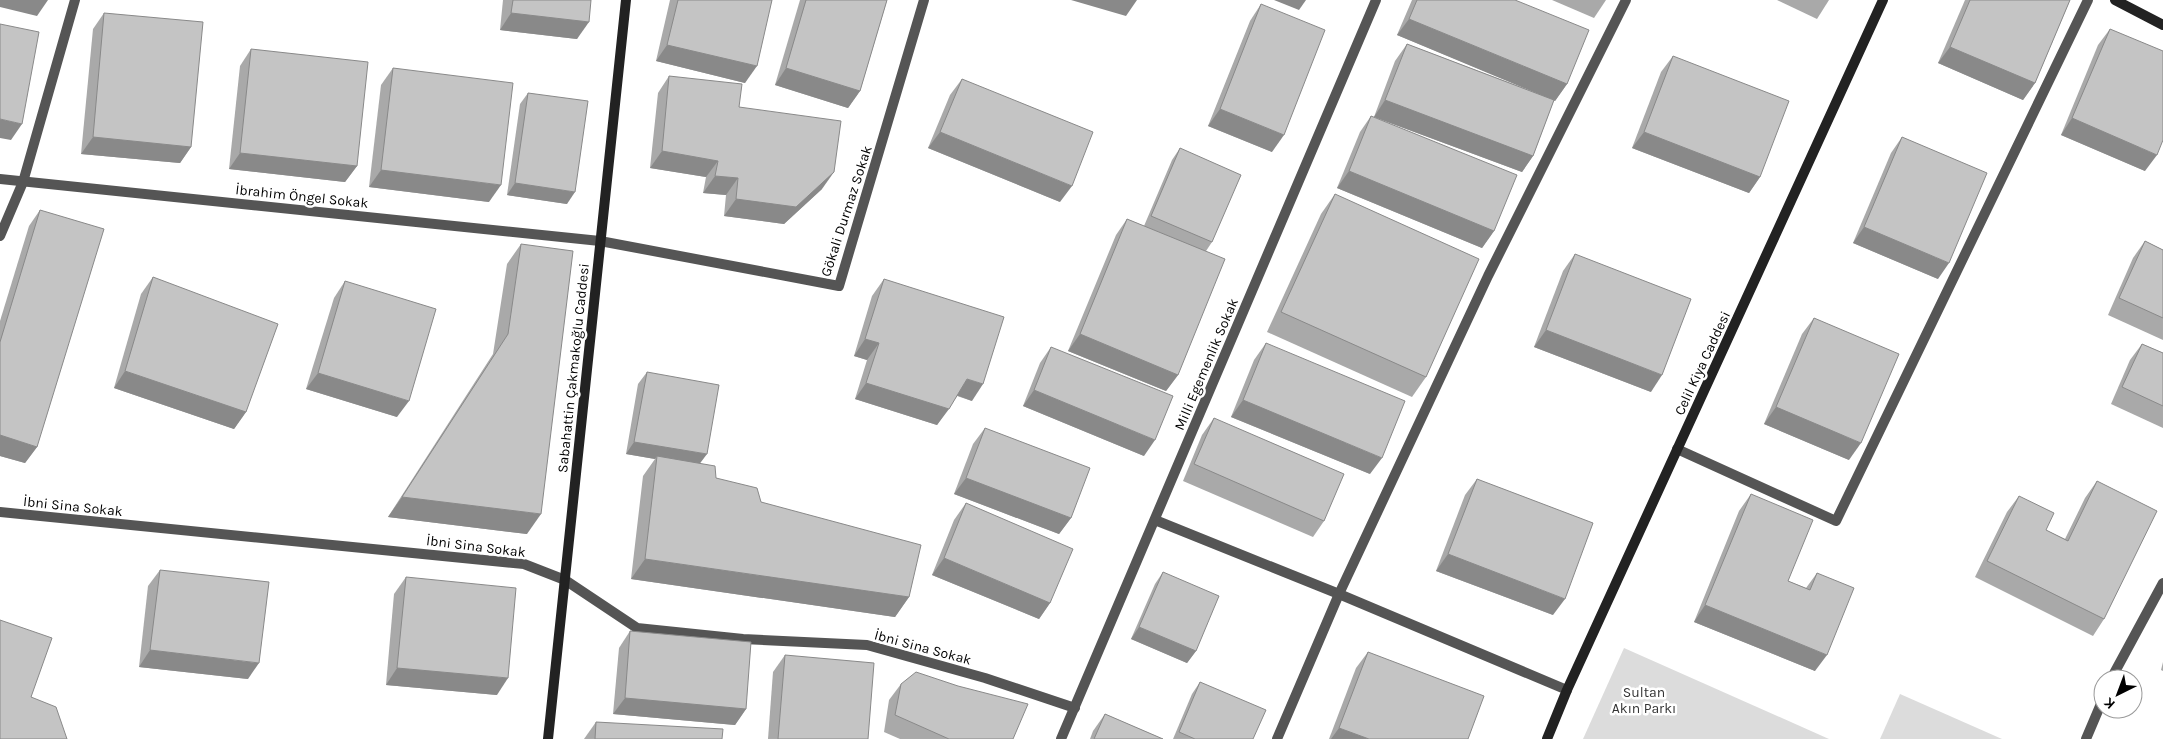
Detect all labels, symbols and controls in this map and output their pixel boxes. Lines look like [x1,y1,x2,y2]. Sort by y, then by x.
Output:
street label: Gökali Durmaz Sokak [817,143,876,279]
street label: İbrahim Öngel Sokak [235,181,369,212]
street label: Sabahattin Çakmakoğlu Caddesi [554,262,593,474]
street label: Milli Egemenlik Sokak [1171,295,1242,433]
street label: Celil Kiya Caddesi [1671,308,1734,418]
street label: İbni Sina Sokak [22,493,124,520]
street label: İbni Sina Sokak [425,532,527,561]
street label: İbni Sina Sokak [872,626,973,669]
north arrow [2093,669,2143,719]
park label: Sultan Akın Parkı [1612,684,1676,717]
text: K [2100,693,2119,713]

